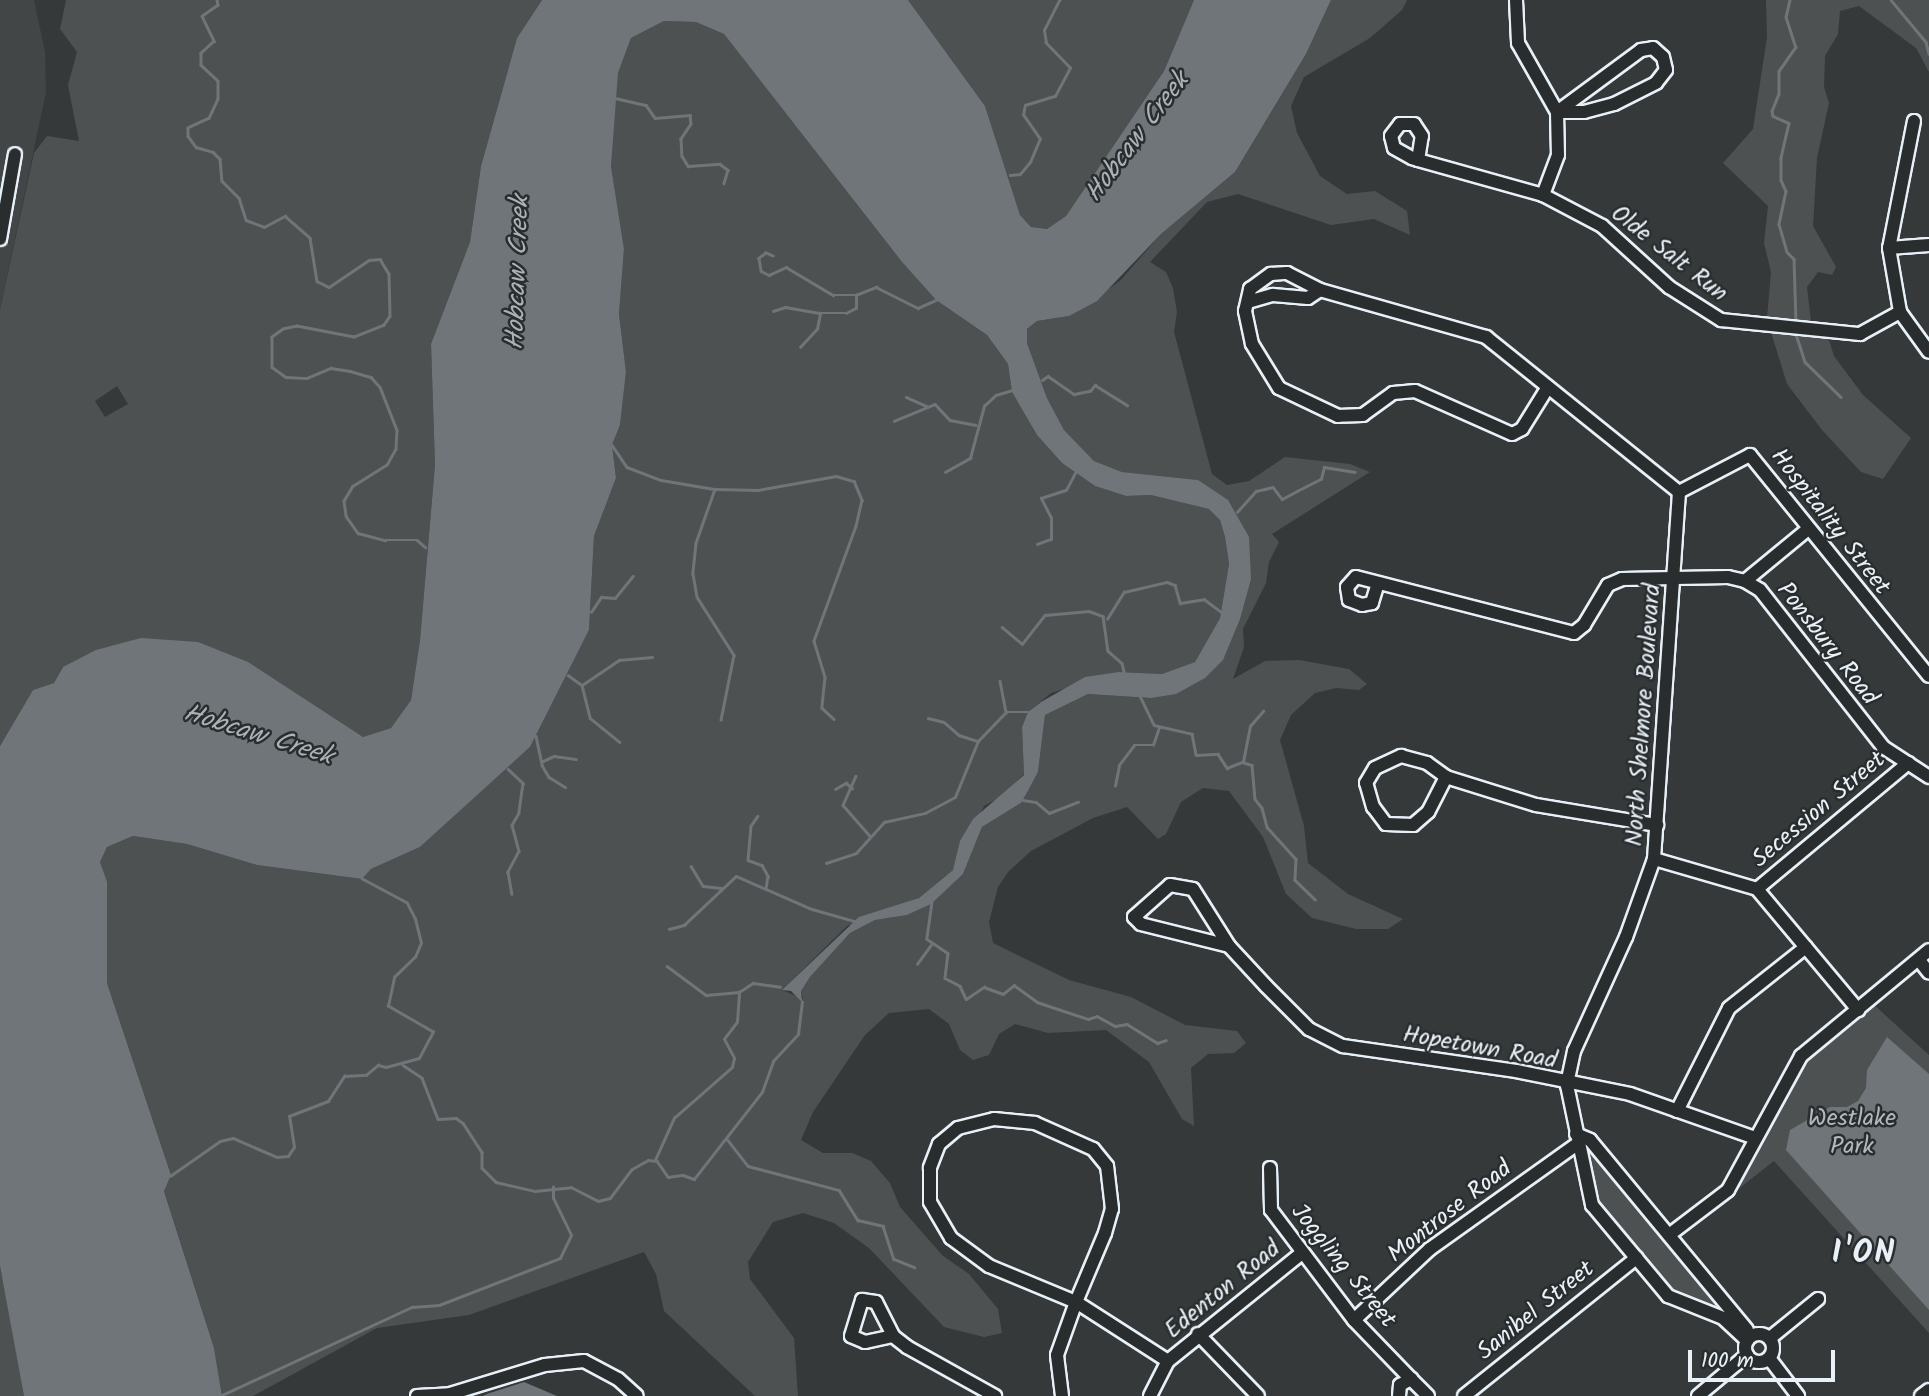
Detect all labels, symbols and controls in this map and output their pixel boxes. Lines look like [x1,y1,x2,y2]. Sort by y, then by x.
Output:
water label: Hobcaw Creek [1079,67,1197,209]
water label: Hobcaw Creek [501,195,537,351]
street label: Olde Salt Run [1605,200,1733,308]
street label: Hospitality Street [1764,443,1896,601]
street label: Ponsbury Road [1770,577,1884,711]
street label: North Shelmore Boulevard [1620,583,1668,847]
water label: Hobcaw Creek [180,699,336,773]
street label: Secession Street [1746,746,1892,874]
street label: Hopetown Road [1401,1020,1559,1076]
park label: Westlake Park [1808,1105,1896,1161]
street label: Montrose Road [1382,1155,1518,1269]
street label: Joggling Street [1284,1198,1402,1334]
street label: Edenton Road [1159,1235,1287,1345]
district label: I'ON [1832,1235,1896,1273]
street label: Sanibel Street [1472,1255,1600,1367]
scale bar [1691,1336,1838,1380]
text: 100 m [1701,1345,1754,1378]

